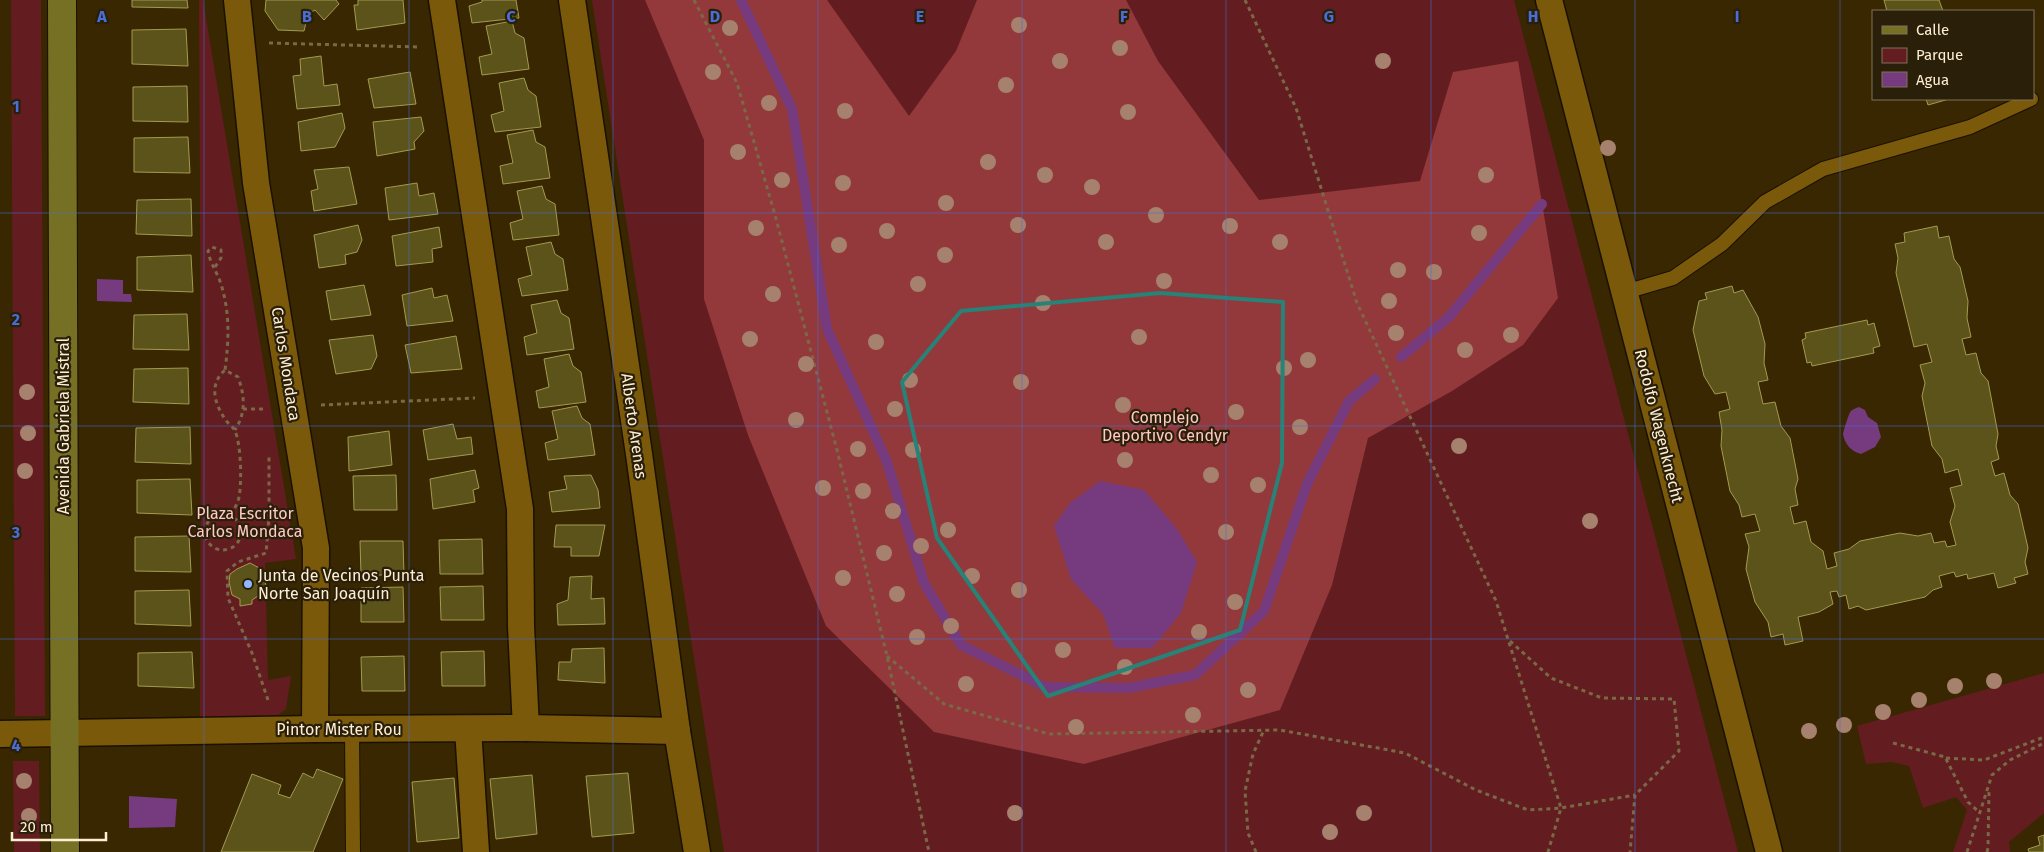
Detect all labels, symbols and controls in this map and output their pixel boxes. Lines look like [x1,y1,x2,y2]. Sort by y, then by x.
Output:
text: A [96,7,107,26]
text: B [302,7,312,26]
text: C [506,7,516,26]
text: D [710,7,720,26]
text: E [916,7,924,26]
text: F [1120,7,1128,26]
text: G [1324,7,1334,26]
text: H [1528,7,1538,26]
text: I [1735,7,1739,26]
legend [1872,10,2034,100]
text: Calle [1916,21,1949,39]
text: Parque [1916,46,1963,64]
text: Agua [1916,71,1949,89]
text: 1 [12,97,20,116]
street label: Carlos Mondaca [268,306,304,422]
text: 2 [12,310,20,329]
street label: Avenida Gabriela Mistral [54,337,73,514]
street label: Rodolfo Wagenknecht [1631,347,1687,505]
street label: Alberto Arenas [617,372,651,480]
park label: Complejo Deportivo Cendyr [1102,408,1229,445]
park label: Plaza Escritor Carlos Mondaca [188,504,302,541]
text: 3 [11,523,20,542]
place label: Junta de Vecinos Punta Norte San Joaquín [258,566,424,603]
marker: Junta de Vecinos Punta Norte San Joaquín [242,578,254,590]
street label: Pintor Mister Rou [276,720,402,739]
text: 4 [11,736,21,755]
scale bar [12,810,106,842]
text: 20 m [20,818,53,836]

